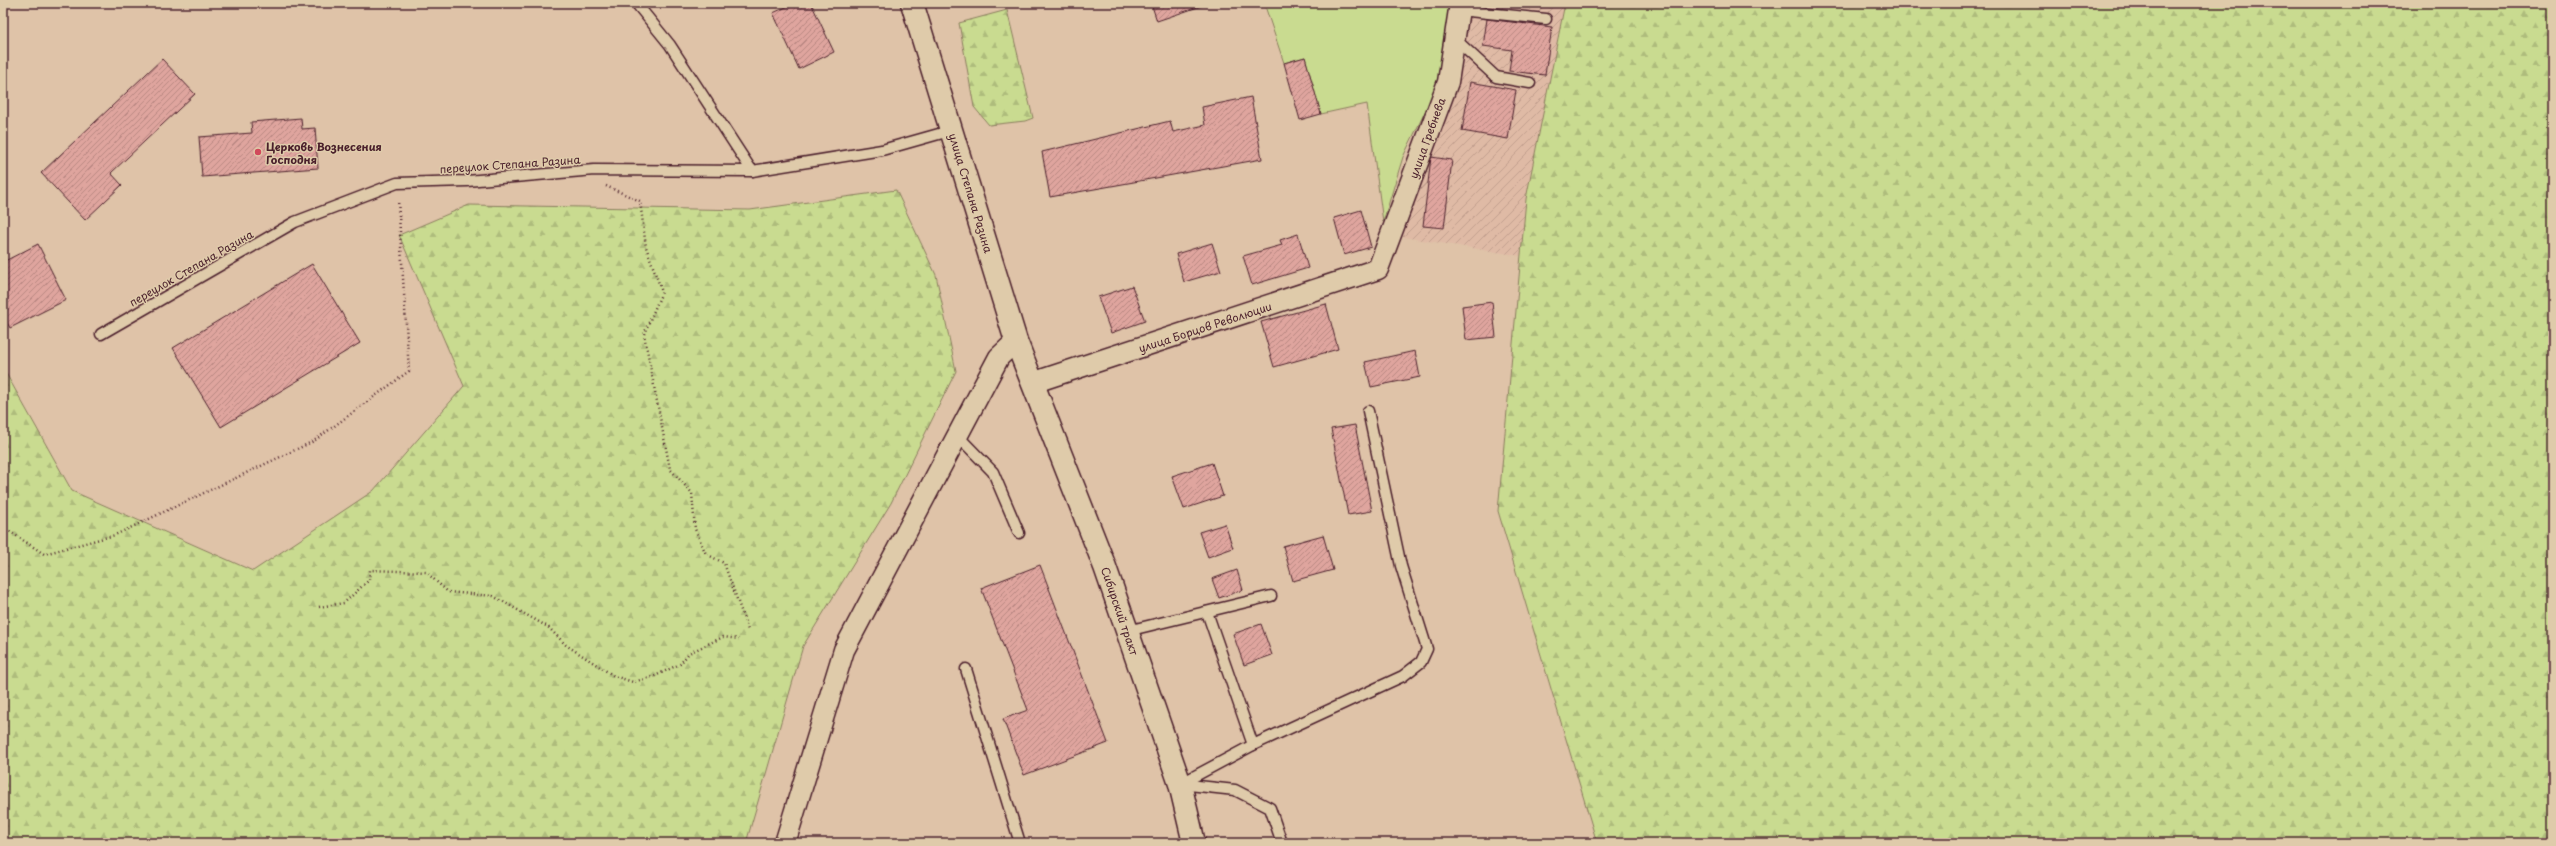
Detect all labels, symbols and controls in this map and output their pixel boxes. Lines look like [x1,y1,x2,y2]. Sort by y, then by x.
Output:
street label: улица Гребнева [1404,95,1450,181]
street label: улица Степана Разина [945,131,997,255]
place label: Церковь Вознесения Господня [266,138,382,168]
marker: Церковь Вознесения Господня [253,147,263,157]
street label: переулок Степана Разина [439,151,581,177]
street label: переулок Степана Разина [126,225,256,311]
street label: улица Борцов Революции [1136,297,1274,357]
street label: Сибирский тракт [1097,565,1143,658]

